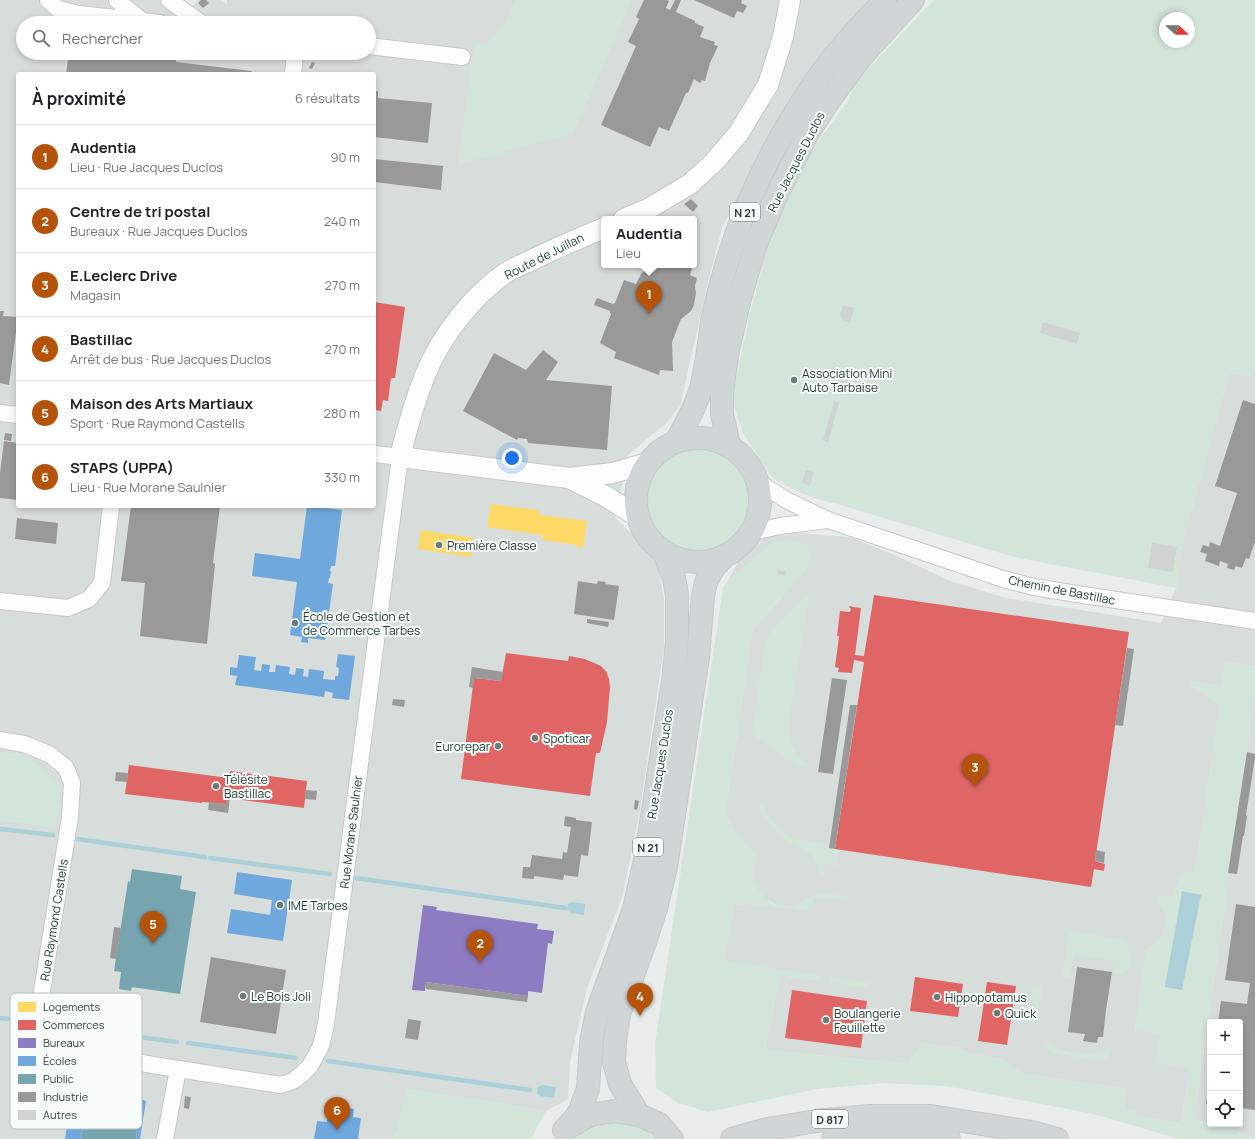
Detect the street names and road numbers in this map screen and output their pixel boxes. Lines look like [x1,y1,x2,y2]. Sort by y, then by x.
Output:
street label: Rue Jacques Duclos [763,109,829,215]
road number: N 21 [730,203,760,221]
street label: Route de Juillan [501,229,587,283]
street label: Chemin de Bastillac [1007,571,1117,609]
street label: Rue Jacques Duclos [643,708,677,820]
street label: Rue Morane Saulnier [336,774,366,890]
road number: N 21 [633,838,663,856]
street label: Rue Raymond Castells [36,858,72,982]
road number: D 817 [812,1110,848,1128]

